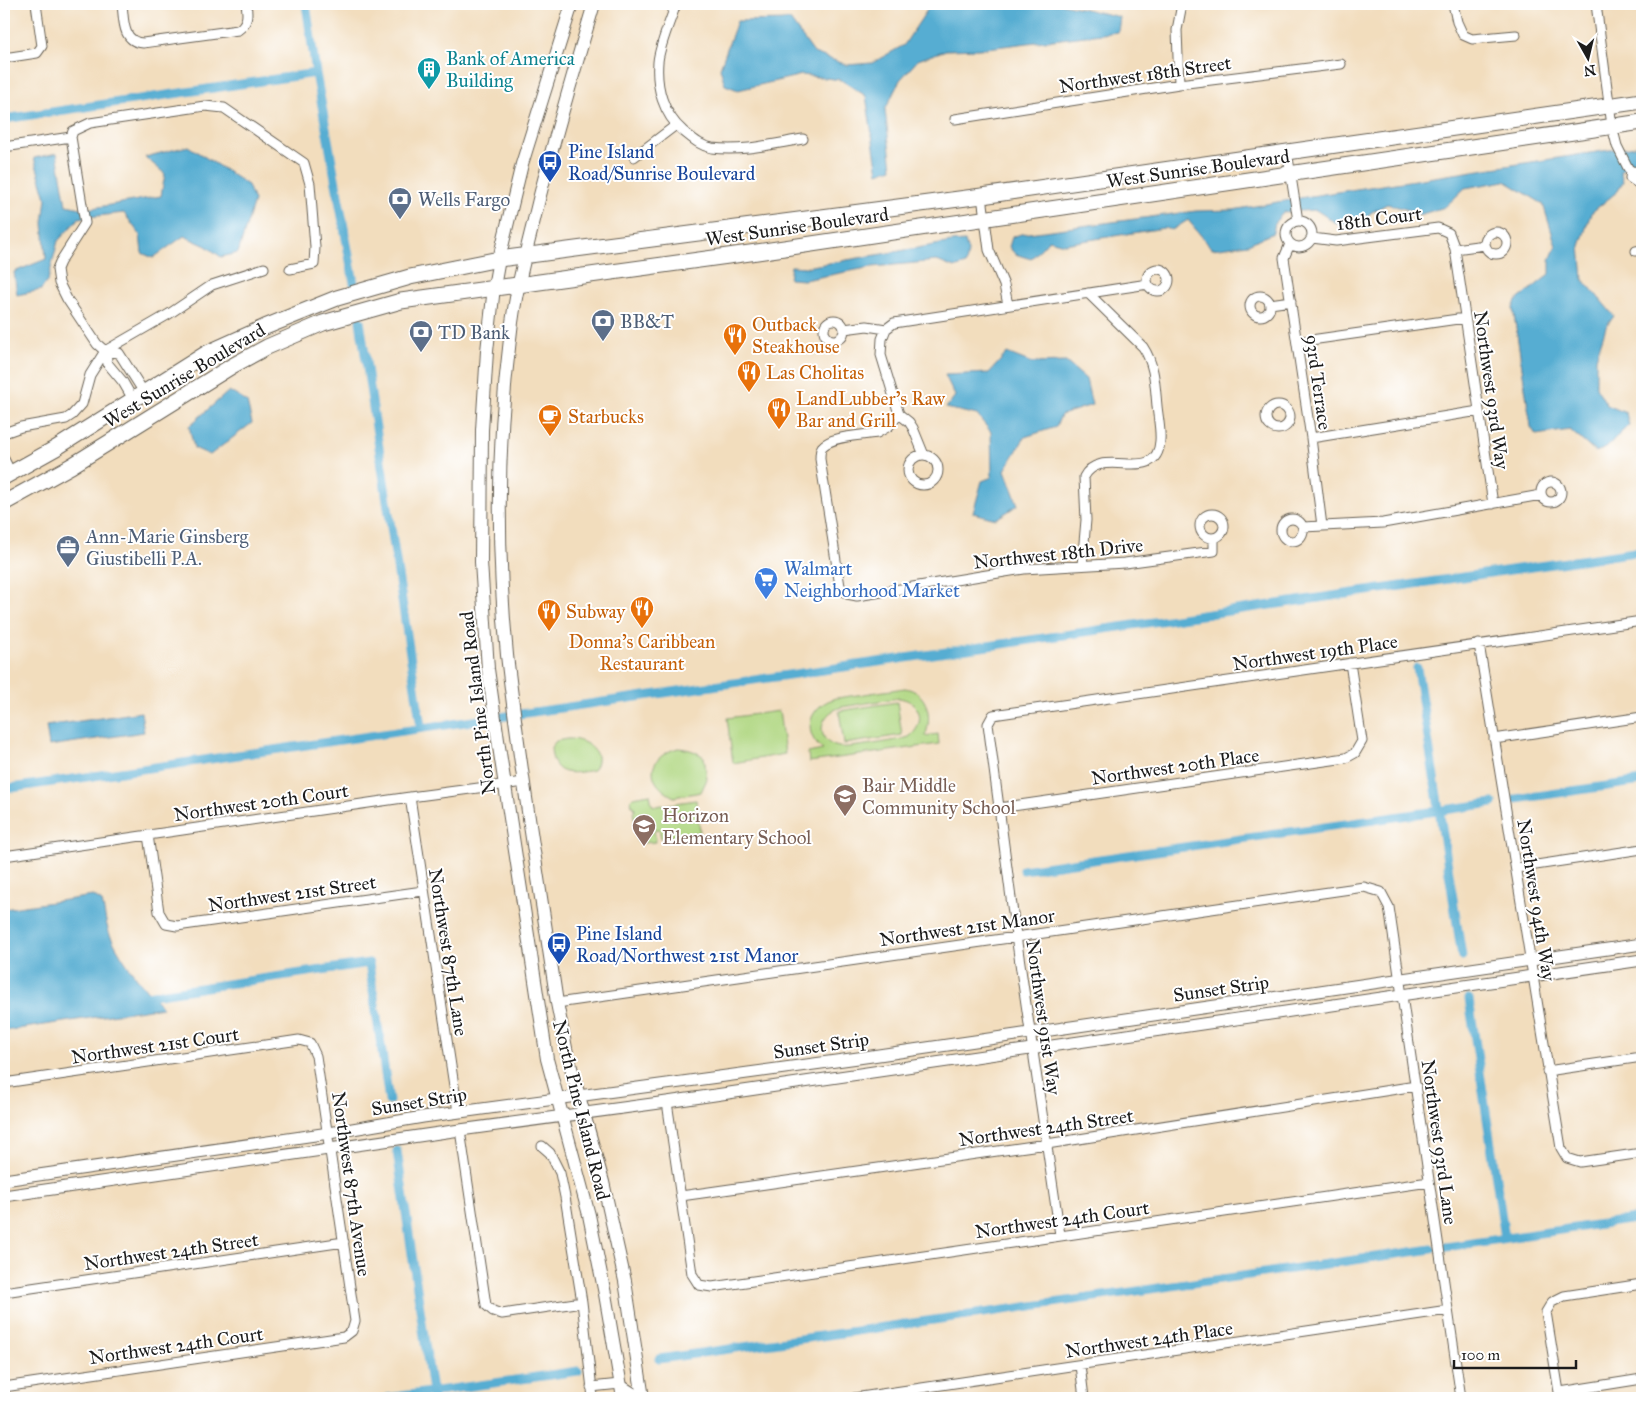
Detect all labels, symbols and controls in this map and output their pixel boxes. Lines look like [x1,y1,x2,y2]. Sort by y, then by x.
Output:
north arrow [1564,32,1614,82]
place label: Bank of America Building [446,47,576,93]
street label: Northwest 18th Street [1057,51,1233,98]
building icon: Bank of America Building [416,56,442,90]
text: N [1583,61,1597,80]
place label: Pine Island Road/Sunrise Boulevard [568,140,756,185]
street label: West Sunrise Boulevard [1105,144,1291,193]
bus stop icon: Pine Island Road/Sunrise Boulevard [537,149,563,183]
bank icon: Wells Fargo [387,186,413,220]
place label: Wells Fargo [418,188,510,212]
street label: West Sunrise Boulevard [704,202,890,251]
street label: 18th Court [1335,202,1423,235]
bank icon: BB&T [590,308,616,342]
street label: Northwest 93rd Way [1469,309,1514,472]
place label: BB&T [620,310,674,333]
place label: Outback Steakhouse [752,313,840,358]
street label: West Sunrise Boulevard [99,318,270,433]
bank icon: TD Bank [408,319,434,353]
place label: TD Bank [438,321,510,344]
restaurant icon: Outback Steakhouse [722,322,748,356]
street label: 93rd Terrace [1300,333,1337,431]
restaurant icon: Las Cholitas [736,359,762,393]
place label: Las Cholitas [766,361,864,384]
place label: LandLubber's Raw Bar and Grill [796,387,946,432]
restaurant icon: LandLubber's Raw Bar and Grill [766,396,792,430]
cafe icon: Starbucks [537,403,563,437]
place label: Starbucks [568,405,644,428]
place label: Ann-Marie Ginsberg Giustibelli P.A. [85,525,249,570]
street label: Northwest 18th Drive [972,533,1144,574]
office icon: Ann-Marie Ginsberg Giustibelli P.A. [55,534,81,568]
place label: Walmart Neighborhood Market [784,557,960,603]
supermarket icon: Walmart Neighborhood Market [753,566,779,600]
restaurant icon: Donna's Caribbean Restaurant [629,595,655,629]
restaurant icon: Subway [536,598,562,632]
place label: Subway [566,600,626,623]
street label: North Pine Island Road [455,609,500,796]
place label: Donna's Caribbean Restaurant [569,630,715,675]
street label: Northwest 19th Place [1231,630,1399,675]
street label: Northwest 20th Place [1090,743,1261,790]
place label: Bair Middle Community School [862,774,1016,819]
street label: Northwest 20th Court [172,779,350,826]
school or university icon: Bair Middle Community School [832,783,858,817]
place label: Horizon Elementary School [662,804,812,849]
school or university icon: Horizon Elementary School [631,813,657,847]
street label: Northwest 94th Way [1512,817,1561,984]
street label: Northwest 87th Lane [424,867,473,1038]
street label: Northwest 21st Street [207,870,378,917]
street label: Northwest 21st Manor [878,904,1057,951]
place label: Pine Island Road/Northwest 21st Manor [576,922,799,967]
bus stop icon: Pine Island Road/Northwest 21st Manor [546,931,572,965]
street label: Northwest 91st Way [1021,938,1066,1097]
street label: Sunset Strip [1172,970,1270,1007]
street label: North Pine Island Road [548,1018,615,1203]
street label: Northwest 21st Court [70,1022,241,1069]
street label: Sunset Strip [772,1027,870,1064]
street label: Northwest 93rd Lane [1417,1058,1462,1226]
street label: Sunset Strip [370,1083,469,1120]
street label: Northwest 87th Avenue [327,1090,376,1278]
street label: Northwest 24th Street [957,1104,1135,1151]
street label: Northwest 24th Court [974,1196,1151,1243]
street label: Northwest 24th Street [82,1228,260,1275]
street label: Northwest 24th Place [1064,1316,1234,1363]
street label: Northwest 24th Court [88,1322,265,1369]
scale bar [1454,1337,1576,1369]
text: 100 m [1461,1346,1501,1364]

